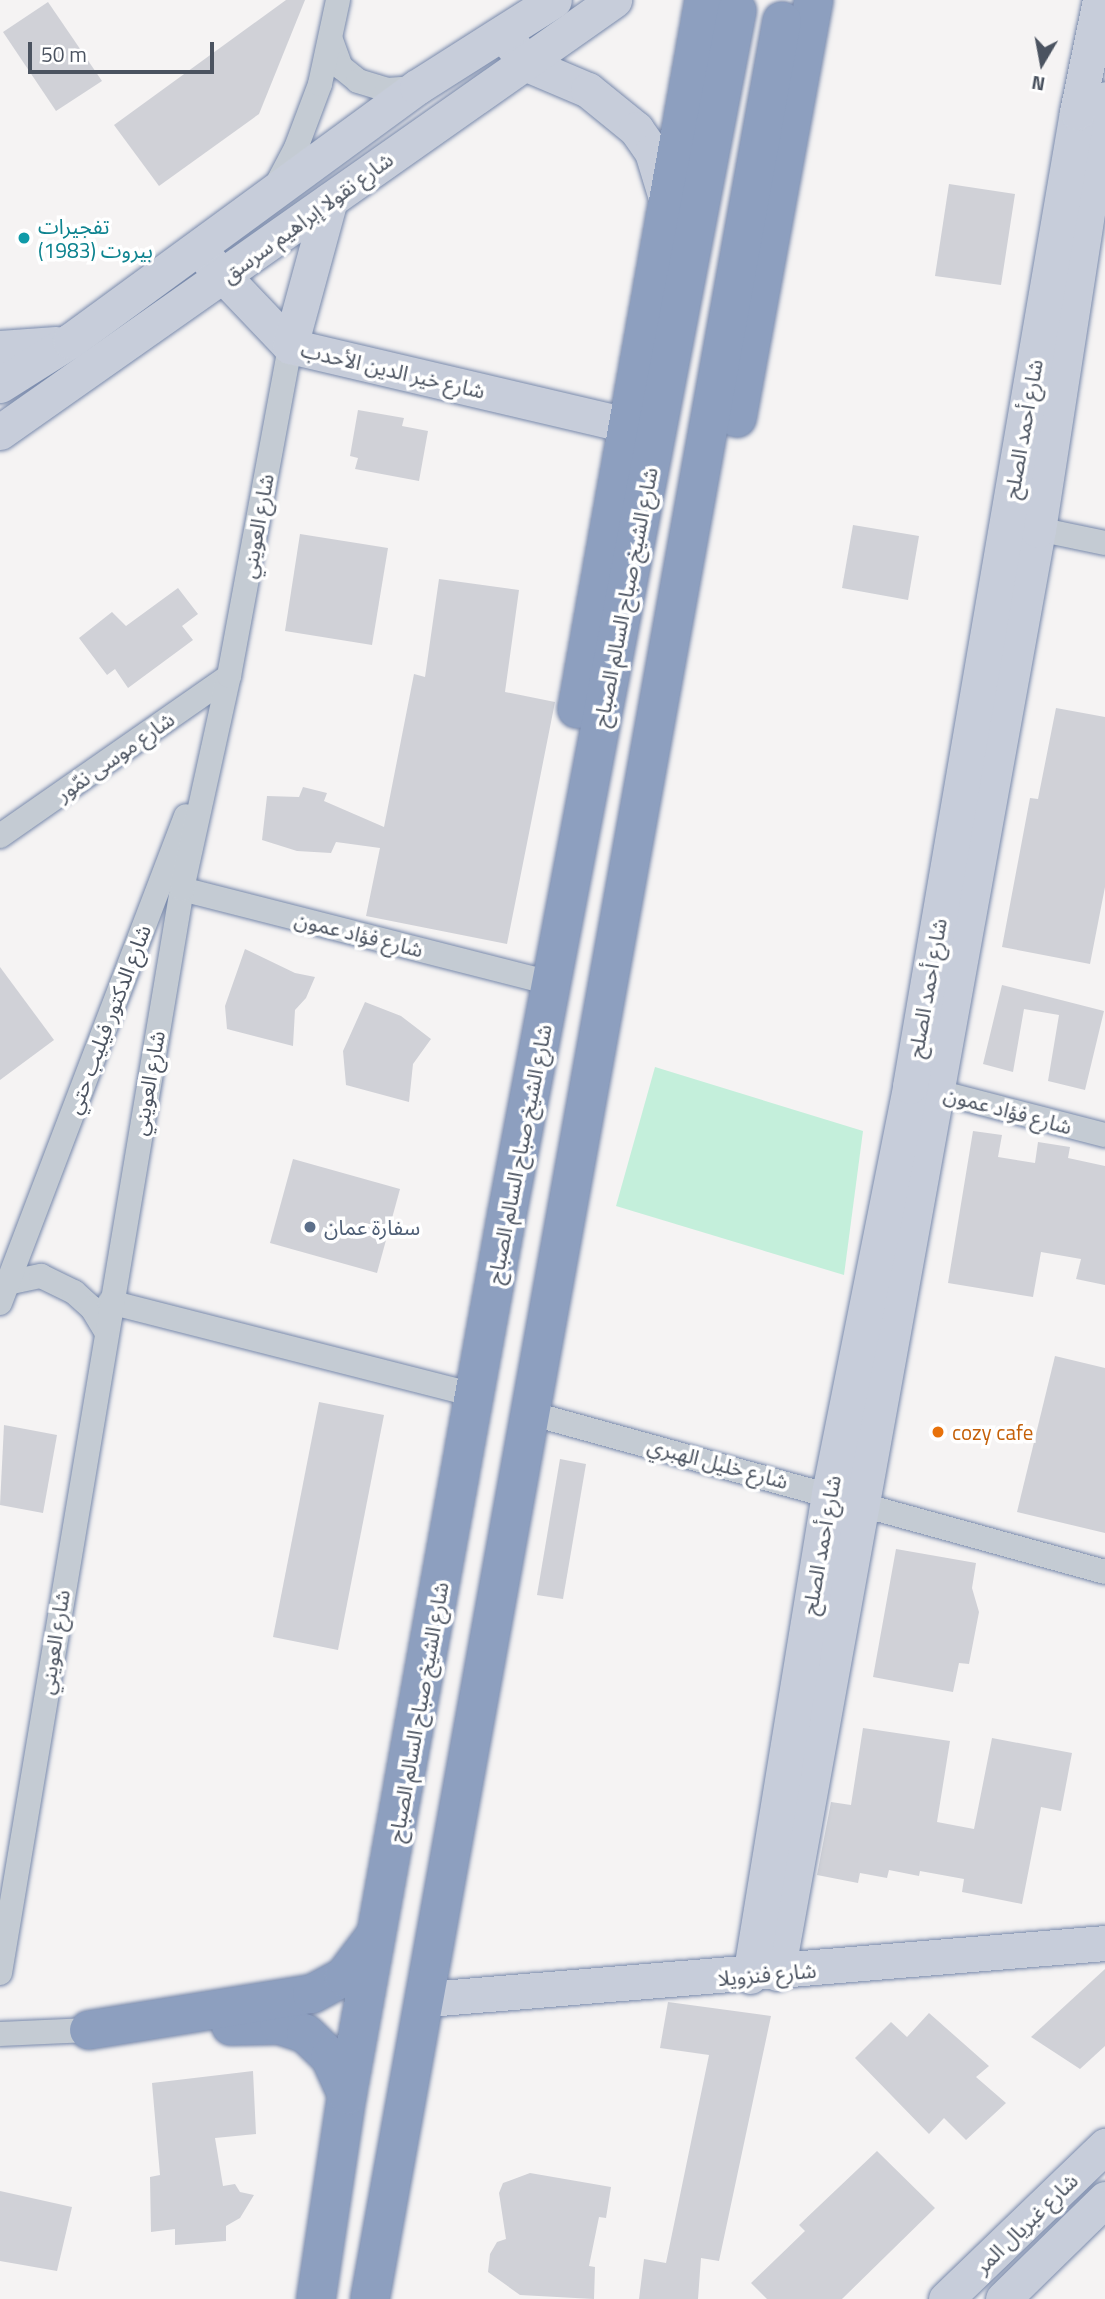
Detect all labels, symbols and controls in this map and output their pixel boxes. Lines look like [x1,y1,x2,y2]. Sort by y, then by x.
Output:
scale bar [32,28,217,72]
north arrow [1007,28,1077,98]
text: 50 m [41,38,87,70]
text: N [1029,69,1047,100]
street label: شارع نقولا إبراهيم سرسق [216,146,398,288]
place label: تفجيرات بيروت (1983) [38,213,153,263]
marker: تفجيرات بيروت (1983) [16,230,32,246]
street label: شارع خير الدين الأحدب [298,337,488,403]
street label: شارع أحمد الصلح [998,357,1048,501]
street label: شارع الشيخ صباح السالم الصباح [587,465,663,729]
street label: شارع العويني [235,472,279,580]
street label: شارع موسى نمّور [51,706,179,806]
street label: شارع فؤاد عمون [292,906,426,962]
street label: شارع أحمد الصلح [902,916,952,1060]
street label: شارع الدكتور فيليب حتي [60,921,156,1117]
street label: شارع الشيخ صباح السالم الصباح [481,1022,557,1286]
street label: شارع العويني [126,1029,170,1137]
street label: شارع فؤاد عمون [941,1081,1075,1139]
place label: سفارة عمان [324,1214,420,1240]
marker: سفارة عمان [302,1219,318,1235]
place label: cozy cafe [952,1419,1033,1445]
marker: cozy cafe [930,1424,946,1440]
street label: شارع خليل الهبري [645,1432,791,1494]
street label: شارع أحمد الصلح [796,1473,846,1617]
street label: شارع الشيخ صباح السالم الصباح [383,1580,453,1844]
street label: شارع العويني [33,1588,75,1696]
street label: شارع فنزويلا [717,1957,817,1991]
street label: شارع غبريال المر [969,2168,1083,2278]

